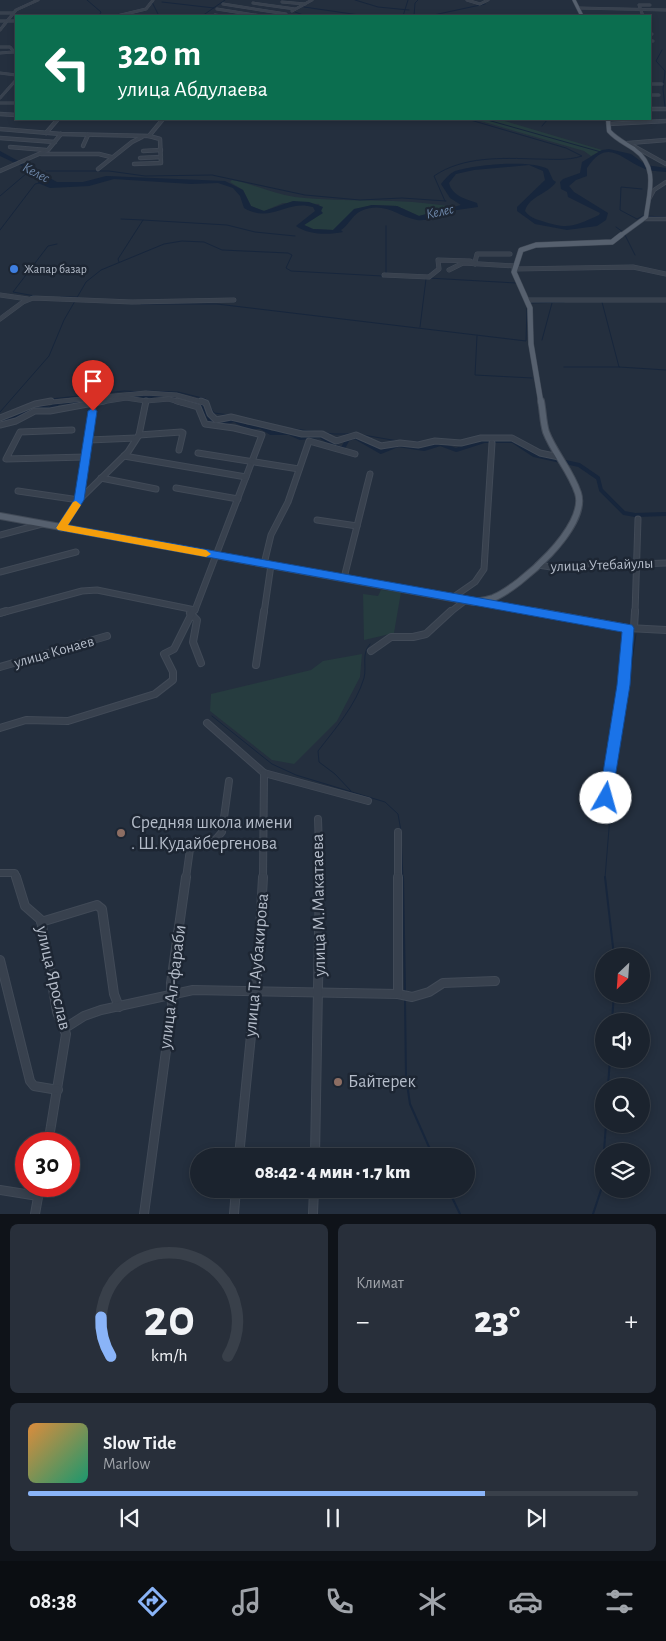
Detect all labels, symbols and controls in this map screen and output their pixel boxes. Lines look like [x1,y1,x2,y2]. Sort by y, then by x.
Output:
icon: left [35,35,100,100]
text: 320 m [118,37,201,72]
text: улица Абдулаева [118,78,268,100]
water label: Келес [20,160,52,186]
water label: Келес [425,202,455,222]
marker: Жапар базар [8,263,20,275]
place label: Жапар базар [24,263,87,275]
pin [72,360,114,411]
icon: arrive [79,367,107,395]
street label: улица Утебайулы [549,556,654,574]
street label: улица Конаев [11,633,96,671]
position arrow [579,771,631,823]
place label: Средняя школа имени . Ш.Кудайбергенова [131,814,293,853]
marker: Средняя школа имени . Ш.Кудайбергенова [115,827,127,839]
street label: улица М.Макатаева [309,833,329,978]
street label: улица Т.Аубакирова [241,892,272,1038]
street label: улица Ярослав [32,923,74,1032]
street label: улица Ал-фараби [155,924,190,1051]
north arrow [595,948,650,1002]
map controls [595,948,650,1198]
button: sound [595,1013,650,1068]
place label: Байтерек [348,1073,417,1091]
marker: Байтерек [332,1076,344,1088]
button: search [595,1078,650,1133]
speed limit sign: 30 [15,1132,80,1197]
button: layers [595,1143,650,1198]
text: 08:42 · 4 мин · 1.7 km [255,1163,410,1182]
text: Климат [356,1275,404,1291]
text: 20 [143,1293,195,1345]
text: 23° [474,1302,520,1340]
text: − [356,1308,369,1336]
text: + [625,1308,638,1336]
text: km/h [151,1347,187,1365]
text: Slow Tide [103,1434,176,1453]
text: Marlow [103,1456,150,1472]
icon: previous [116,1504,144,1532]
icon: pause [319,1504,347,1532]
icon: next [522,1504,550,1532]
icon: directions [135,1584,170,1619]
icon: music [229,1584,264,1619]
icon: phone [322,1584,357,1619]
icon: climate [415,1584,450,1619]
icon: car [508,1584,543,1619]
icon: filters [602,1584,637,1619]
text: 08:38 [29,1590,77,1612]

